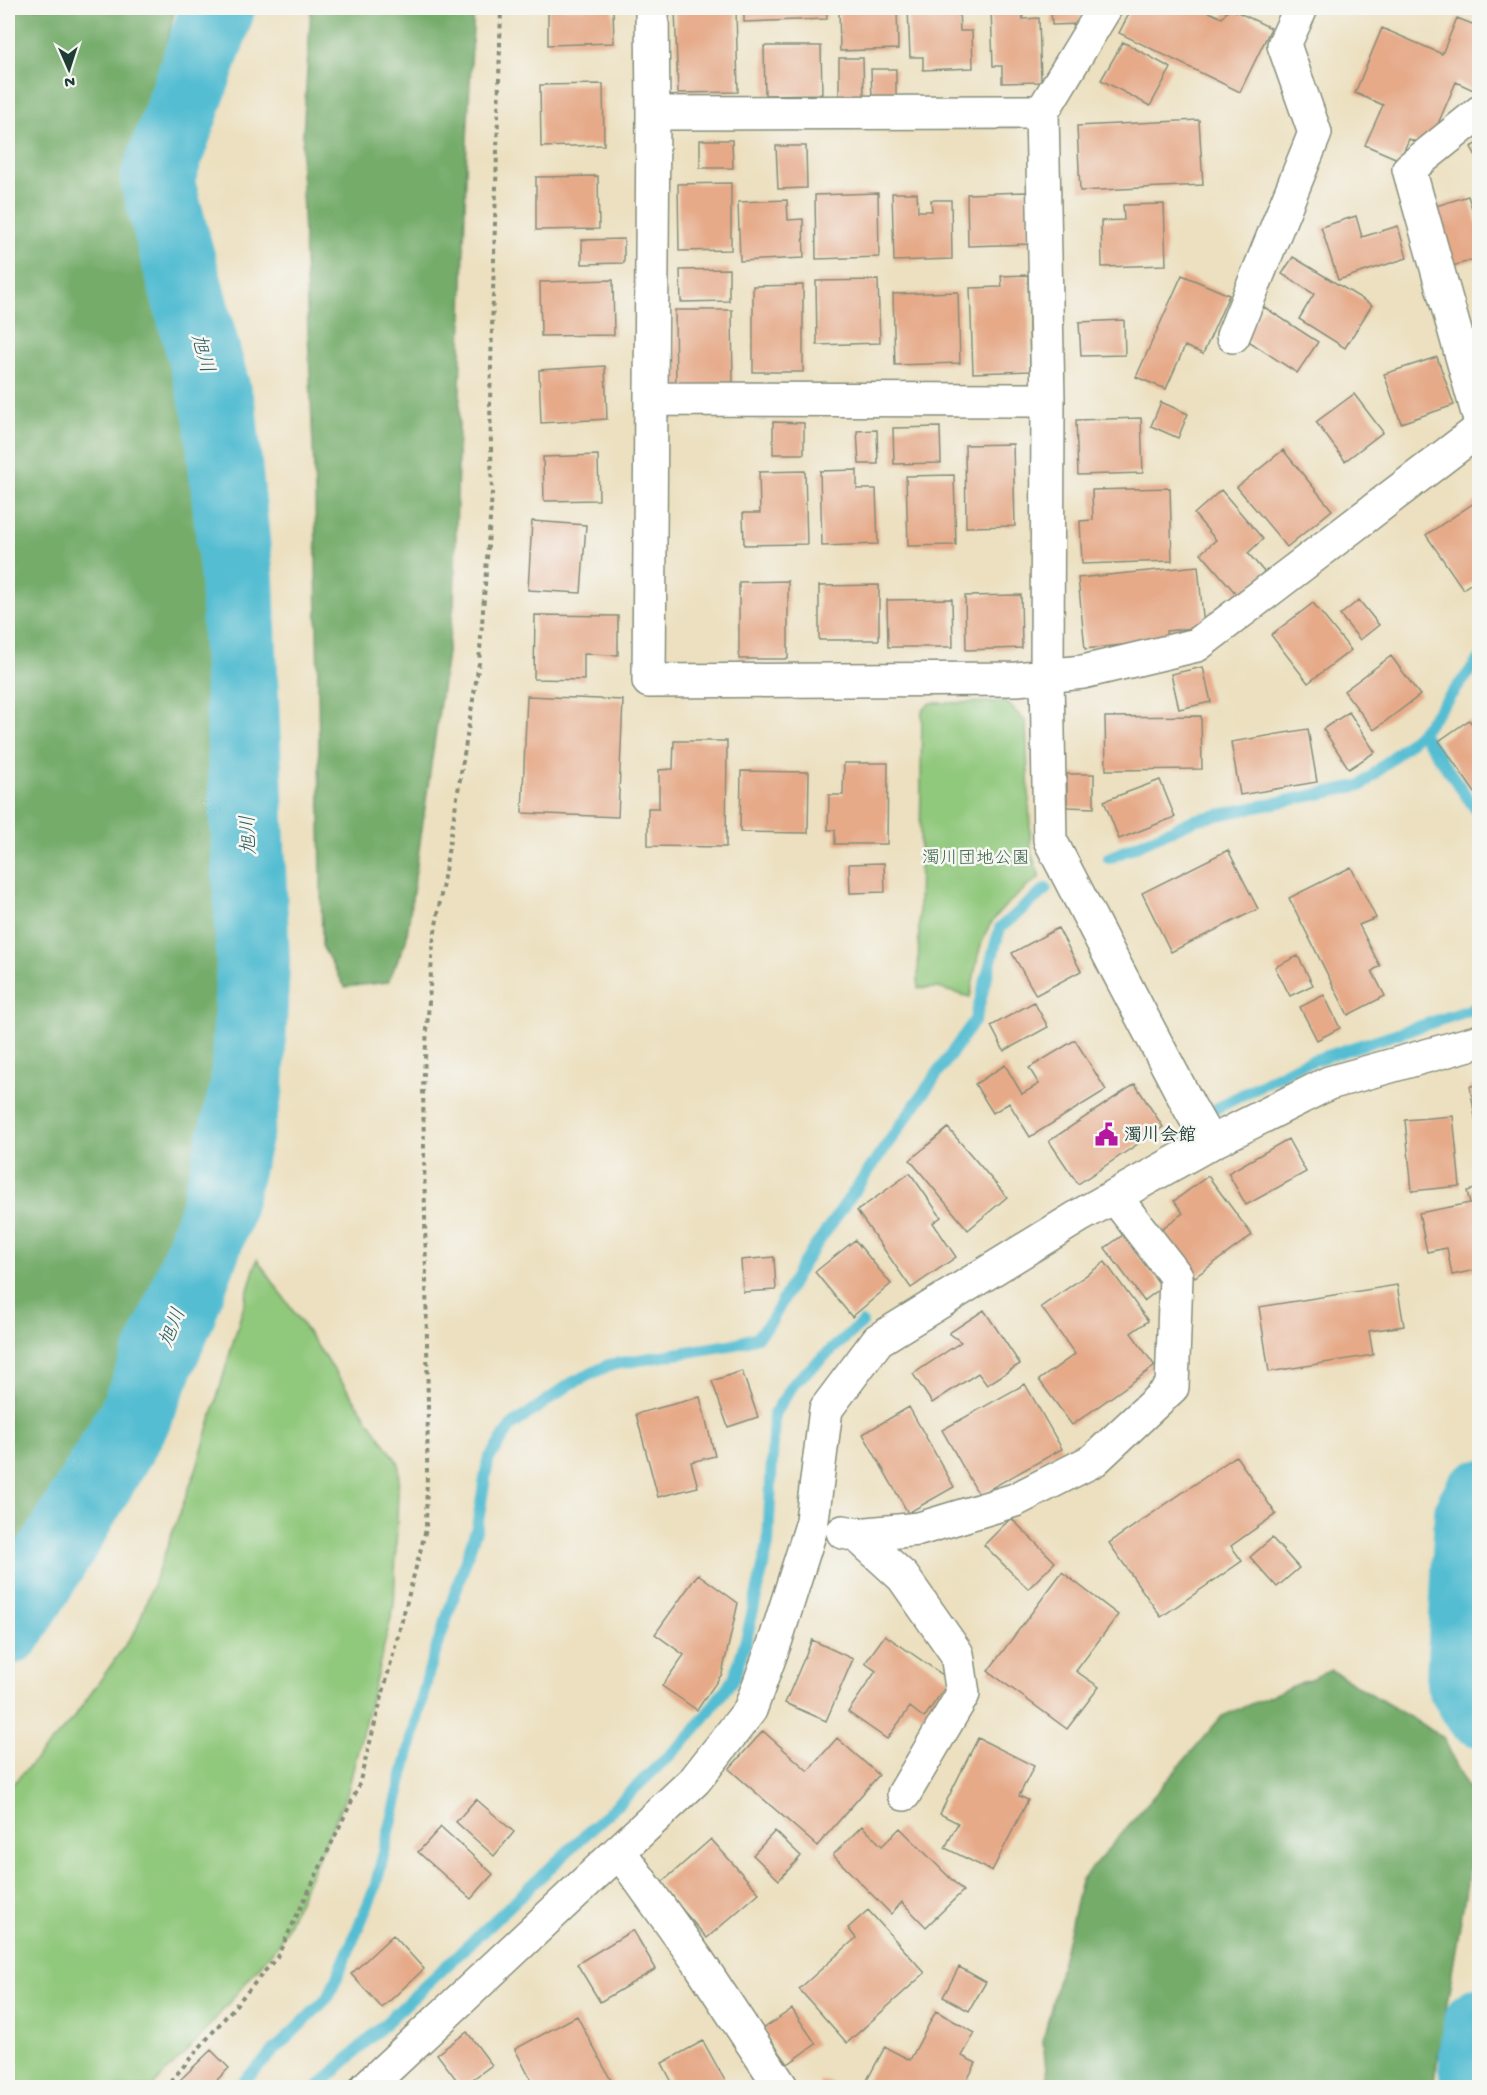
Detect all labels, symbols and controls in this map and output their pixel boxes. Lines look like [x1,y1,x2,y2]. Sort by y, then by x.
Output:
north arrow [39,39,99,99]
text: N [63,71,75,90]
water label: 旭川 [184,331,218,376]
water label: 旭川 [237,814,263,855]
park label: 濁川団地公園 [922,848,1030,870]
public building icon: 濁川会館 [1093,1121,1119,1147]
place label: 濁川会館 [1124,1125,1196,1147]
water label: 旭川 [155,1305,192,1351]

